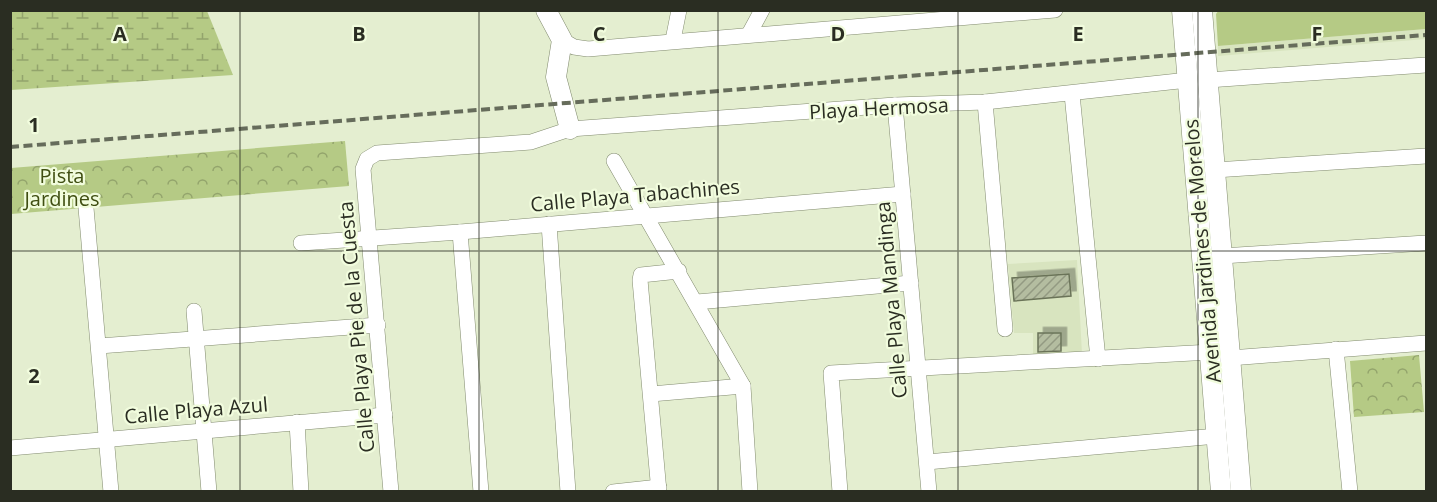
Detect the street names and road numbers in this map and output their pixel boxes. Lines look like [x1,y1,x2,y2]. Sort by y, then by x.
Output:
street label: Playa Hermosa [808,91,950,125]
street label: Avenida Jardines de Morelos [1177,118,1227,384]
street label: Calle Playa Tabachines [529,172,741,218]
street label: Calle Playa Pie de la Cuesta [332,200,380,454]
street label: Calle Playa Mandinga [869,200,913,400]
street label: Calle Playa Azul [123,390,269,430]

